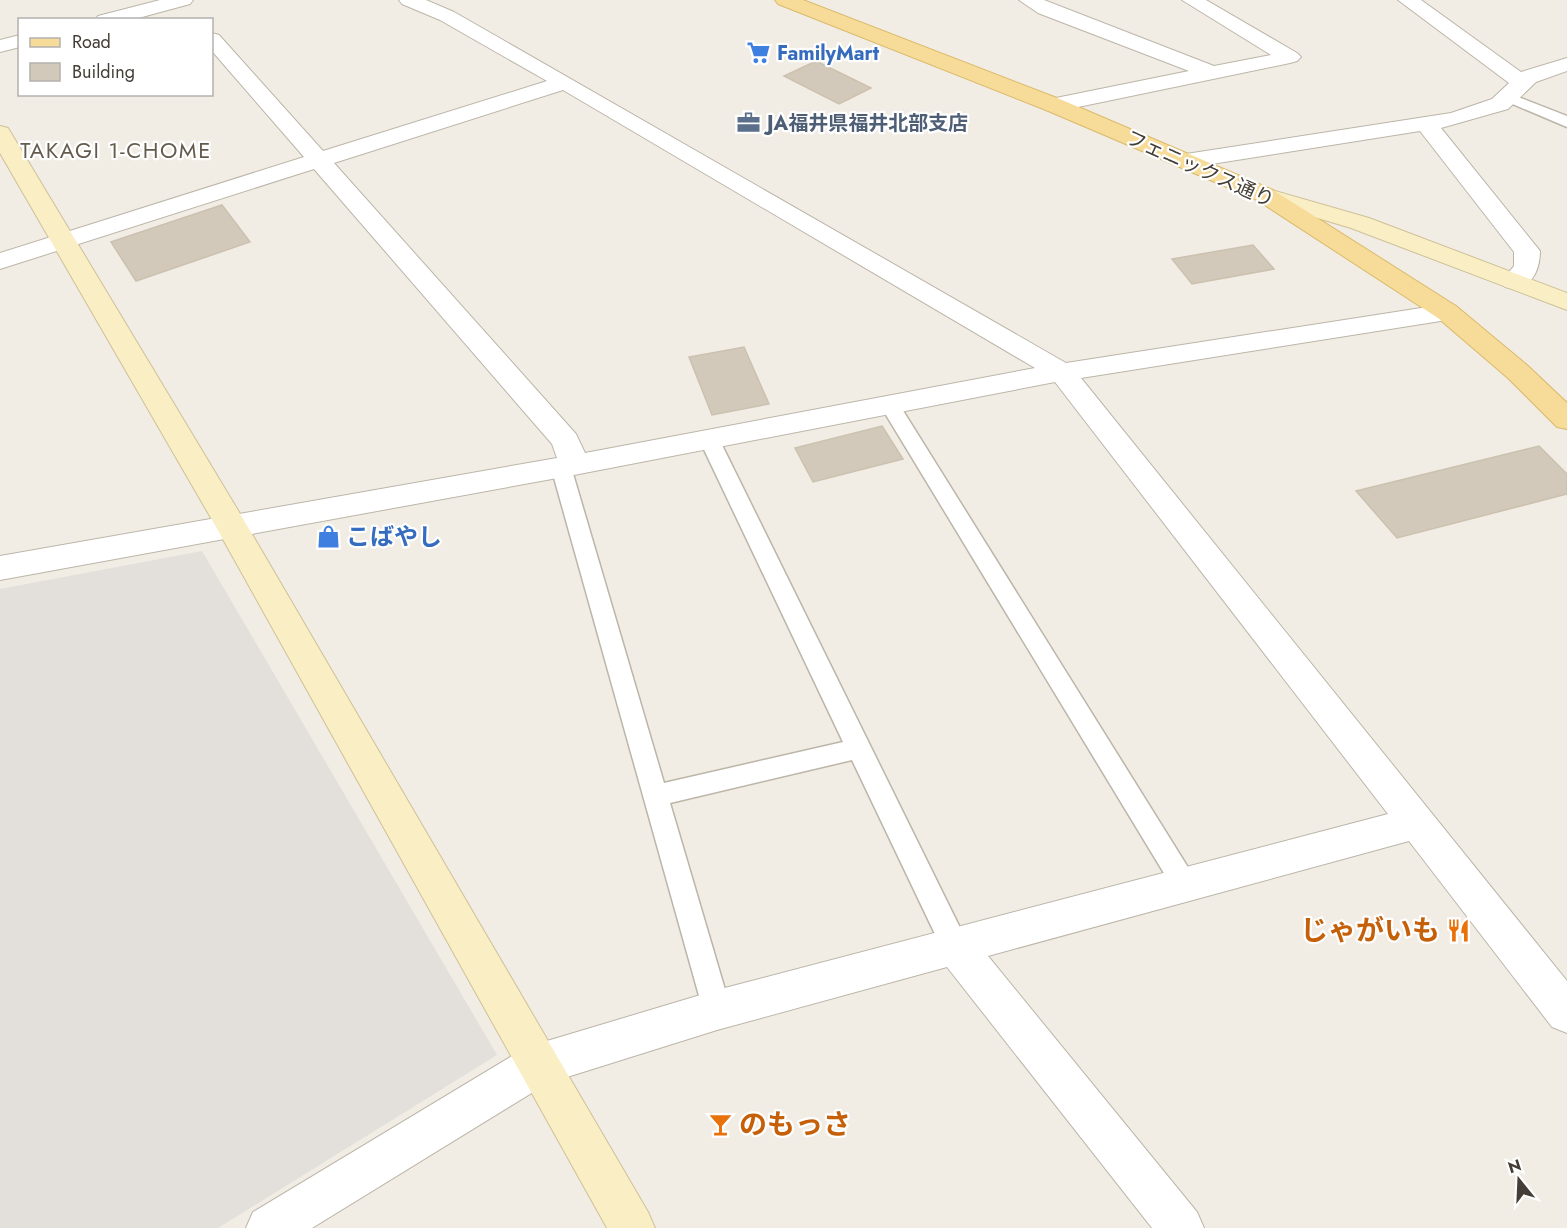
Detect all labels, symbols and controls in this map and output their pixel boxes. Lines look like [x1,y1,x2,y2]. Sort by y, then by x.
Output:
legend [18,18,213,96]
text: Road [72,29,111,55]
place label: FamilyMart [777,39,880,68]
supermarket icon: FamilyMart [746,40,772,66]
text: Building [72,59,135,85]
place label: JA福井県福井北部支店 [763,109,968,138]
office icon: JA福井県福井北部支店 [736,110,762,136]
street label: フェニックス通り [1121,123,1279,215]
district label: TAKAGI 1-CHOME [20,134,212,166]
place label: こばやし [346,519,442,554]
shop icon: こばやし [315,523,341,549]
place label: じゃがいも [1300,910,1440,951]
restaurant icon: じゃがいも [1445,917,1471,943]
place label: のもっさ [739,1104,851,1145]
bar icon: のもっさ [708,1111,734,1137]
north arrow [1489,1150,1549,1210]
text: N [1505,1153,1524,1179]

